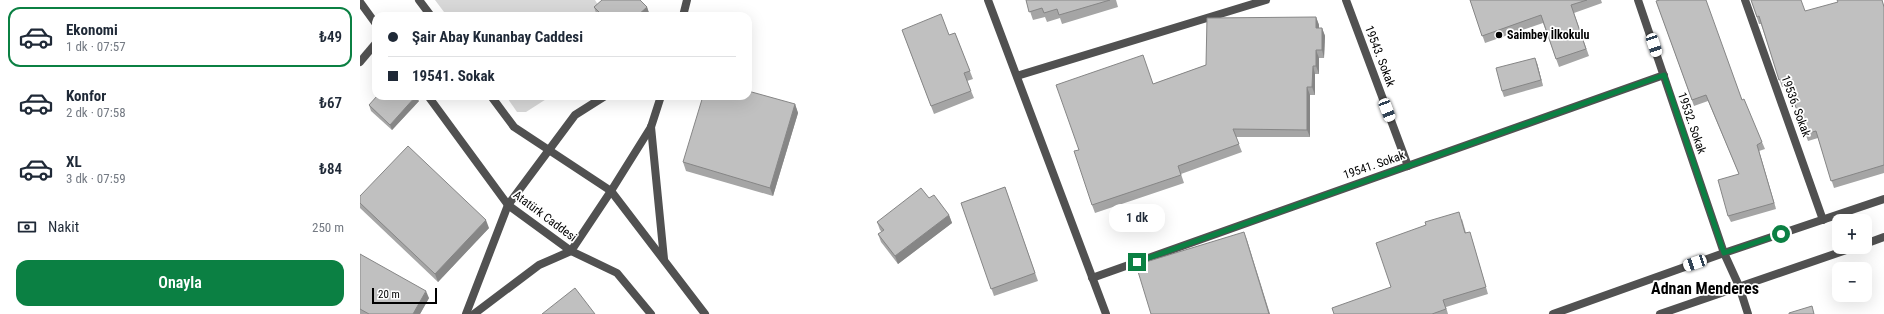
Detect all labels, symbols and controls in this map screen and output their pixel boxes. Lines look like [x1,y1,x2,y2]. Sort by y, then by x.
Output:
icon: car [18,19,54,55]
text: Ekonomi [66,21,118,39]
street label: 19543. Sokak [1362,23,1398,89]
place label: Saimbey İlkokulu [1507,27,1589,42]
text: ₺49 [319,28,342,46]
text: Şair Abay Kunanbay Caddesi [412,28,583,46]
marker: Saimbey İlkokulu [1494,30,1504,40]
car [1645,32,1663,58]
text: 1 dk · 07:57 [66,39,126,54]
text: 19541. Sokak [412,67,495,85]
street label: 19536. Sokak [1778,73,1814,139]
icon: car [18,85,54,121]
text: Konfor [66,87,106,105]
street label: 19532. Sokak [1675,90,1709,156]
text: ₺67 [319,94,342,112]
car [1377,97,1397,123]
text: 2 dk · 07:58 [66,105,126,120]
street label: 19541. Sokak [1341,148,1407,182]
icon: car [18,151,54,187]
text: XL [66,153,82,171]
text: ₺84 [319,160,342,178]
text: 3 dk · 07:59 [66,171,126,186]
street label: Atatürk Caddesi [511,188,579,244]
callout: 1 dk [1109,204,1165,232]
text: 1 dk [1126,210,1148,225]
map controls [1832,214,1872,302]
button: + [1832,214,1872,254]
icon: cash [16,216,38,238]
text: Nakit [48,218,79,236]
text: 250 m [312,220,344,235]
route start [1772,225,1790,243]
route end [1128,253,1146,271]
car [1682,253,1708,273]
button: Onayla [16,260,344,306]
button: − [1832,262,1872,302]
district label: Adnan Menderes [1651,279,1759,298]
scale bar [372,286,437,305]
text: 20 m [378,288,400,301]

